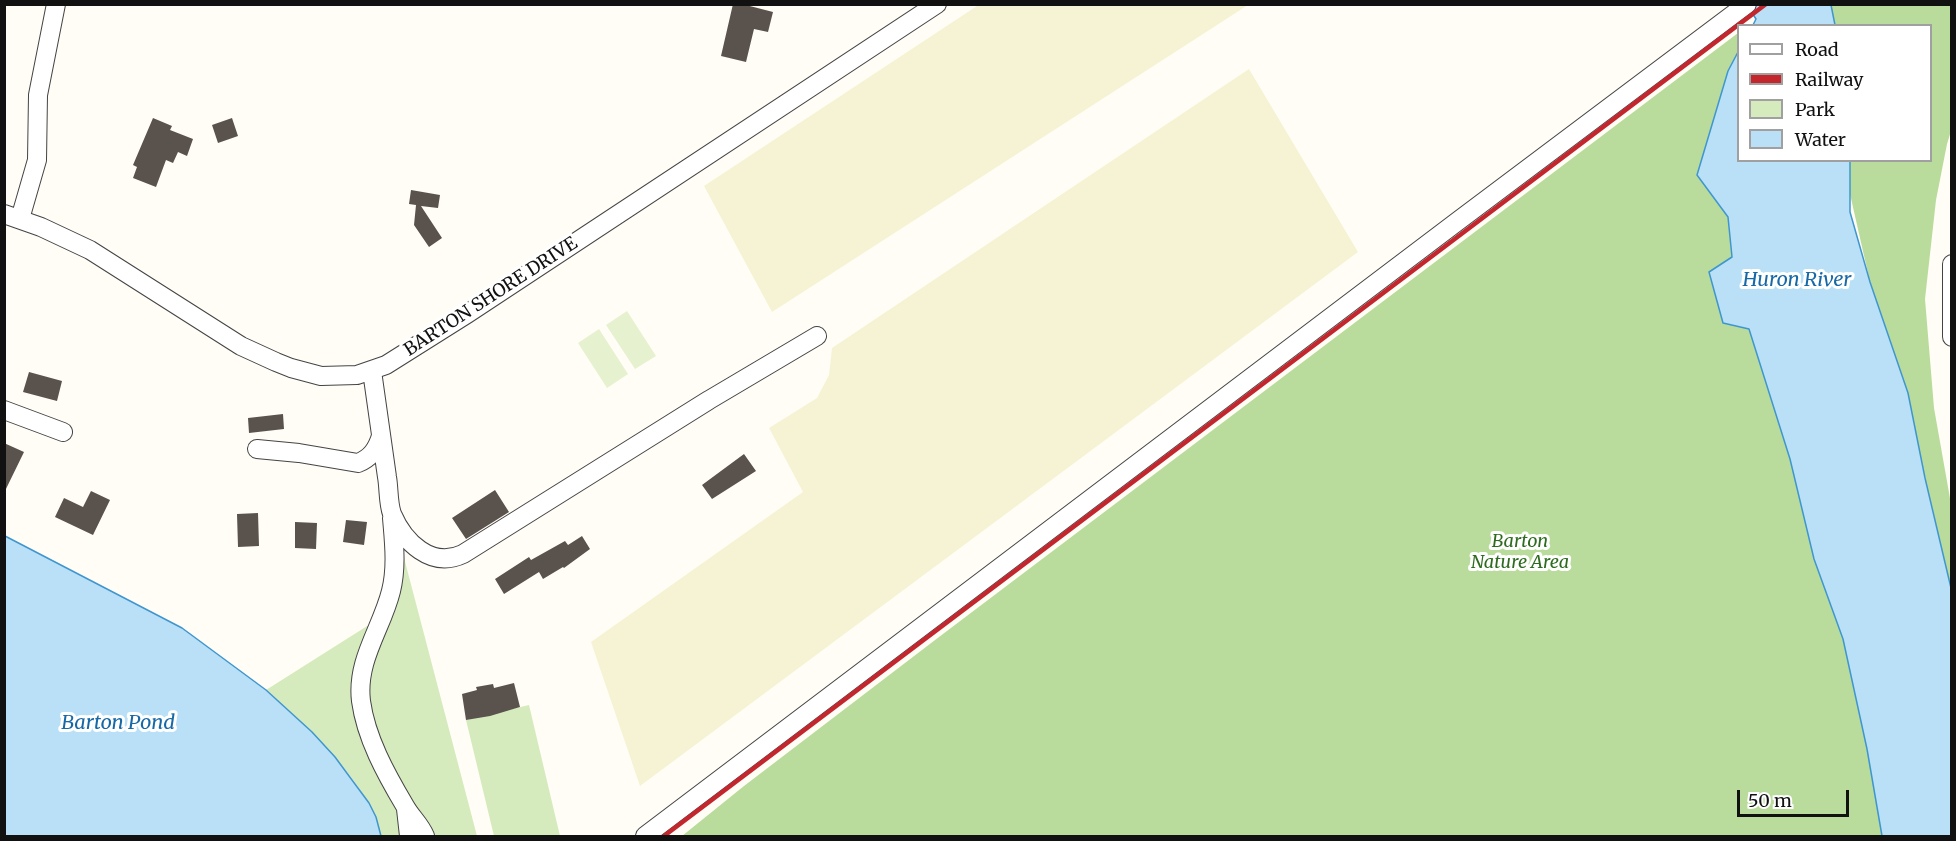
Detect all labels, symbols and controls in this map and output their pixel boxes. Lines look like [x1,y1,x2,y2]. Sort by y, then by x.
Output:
legend [1737,24,1932,162]
text: Road [1795,38,1839,61]
text: Railway [1795,68,1863,91]
text: Park [1795,98,1835,121]
text: Water [1795,128,1846,151]
street label: BARTON SHORE DRIVE [400,233,582,361]
water label: Huron River [1743,268,1851,292]
park label: Barton Nature Area [1471,531,1569,574]
water label: Barton Pond [61,711,175,735]
scale bar [1740,778,1852,816]
text: 50 m [1748,789,1792,812]

